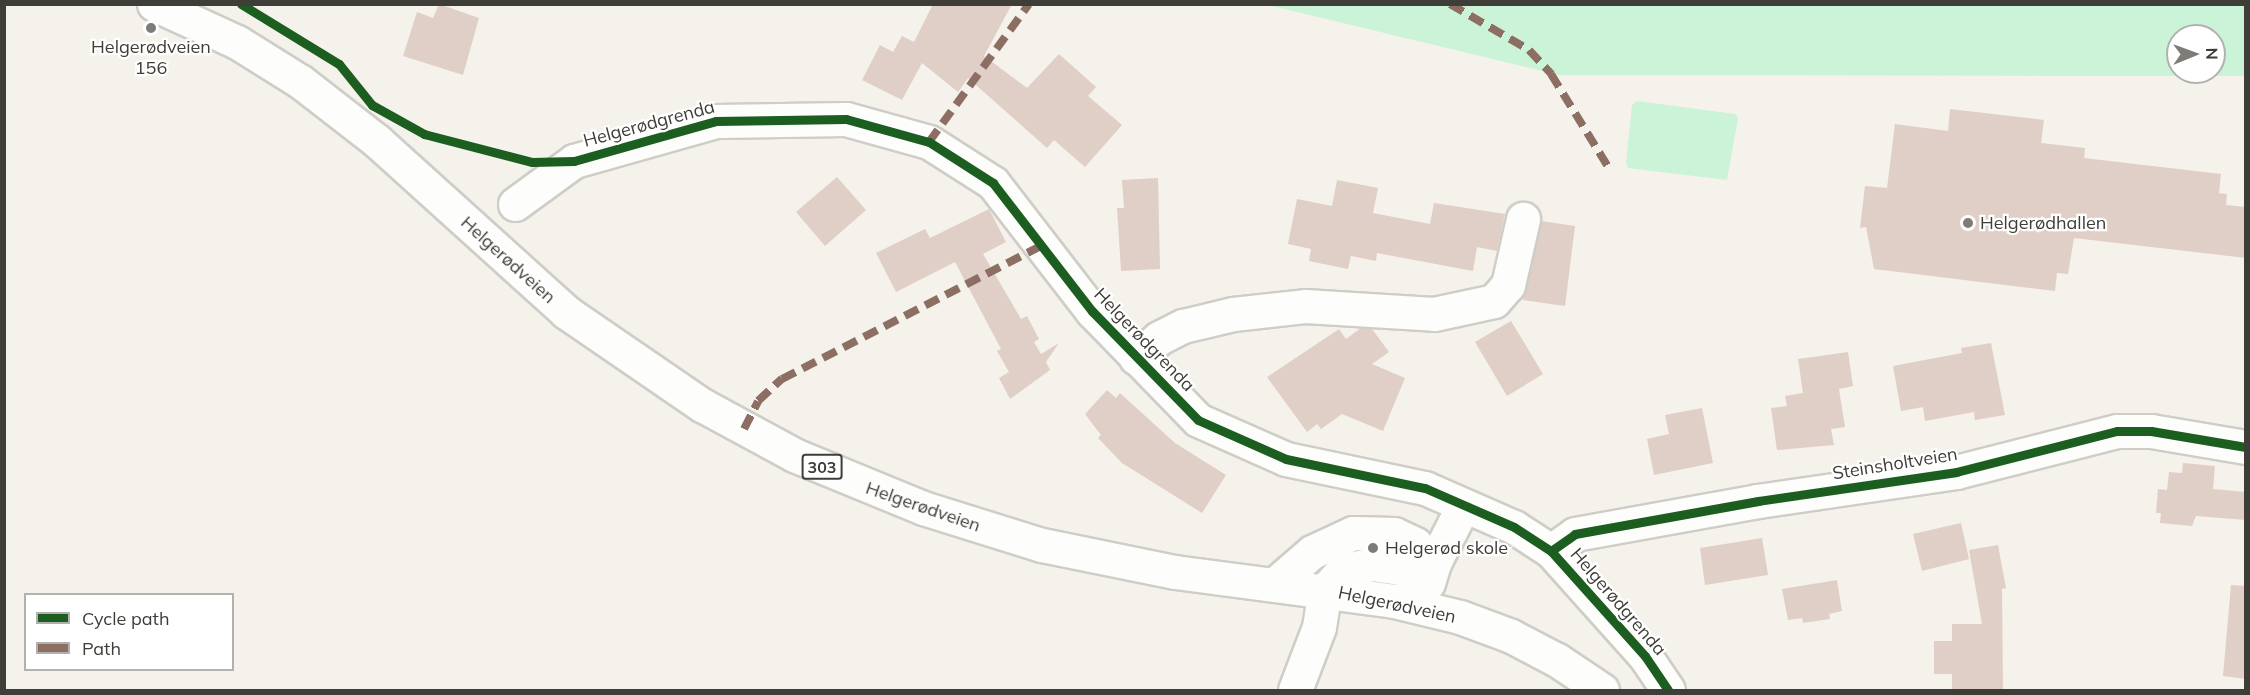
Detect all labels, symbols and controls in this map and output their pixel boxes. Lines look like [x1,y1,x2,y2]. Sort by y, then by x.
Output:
marker: Helgerødveien 156 [144,21,158,35]
north arrow [2166,24,2226,84]
place label: Helgerødveien 156 [91,37,211,80]
text: N [2202,48,2222,60]
street label: Helgerødgrenda [581,96,717,152]
street label: Helgerødveien [456,212,560,308]
place label: Helgerødhallen [1980,212,2106,234]
marker: Helgerødhallen [1961,216,1975,230]
street label: Helgerødgrenda [1089,284,1199,396]
street label: Steinsholtveien [1831,443,1959,485]
road number: 303 [801,454,843,480]
street label: Helgerødveien [863,477,983,537]
place label: Helgerød skole [1385,537,1508,559]
marker: Helgerød skole [1366,541,1380,555]
street label: Helgerødgrenda [1565,544,1671,660]
street label: Helgerødveien [1336,582,1458,628]
legend [24,593,234,671]
text: Cycle path [82,607,169,630]
text: Path [82,637,121,660]

